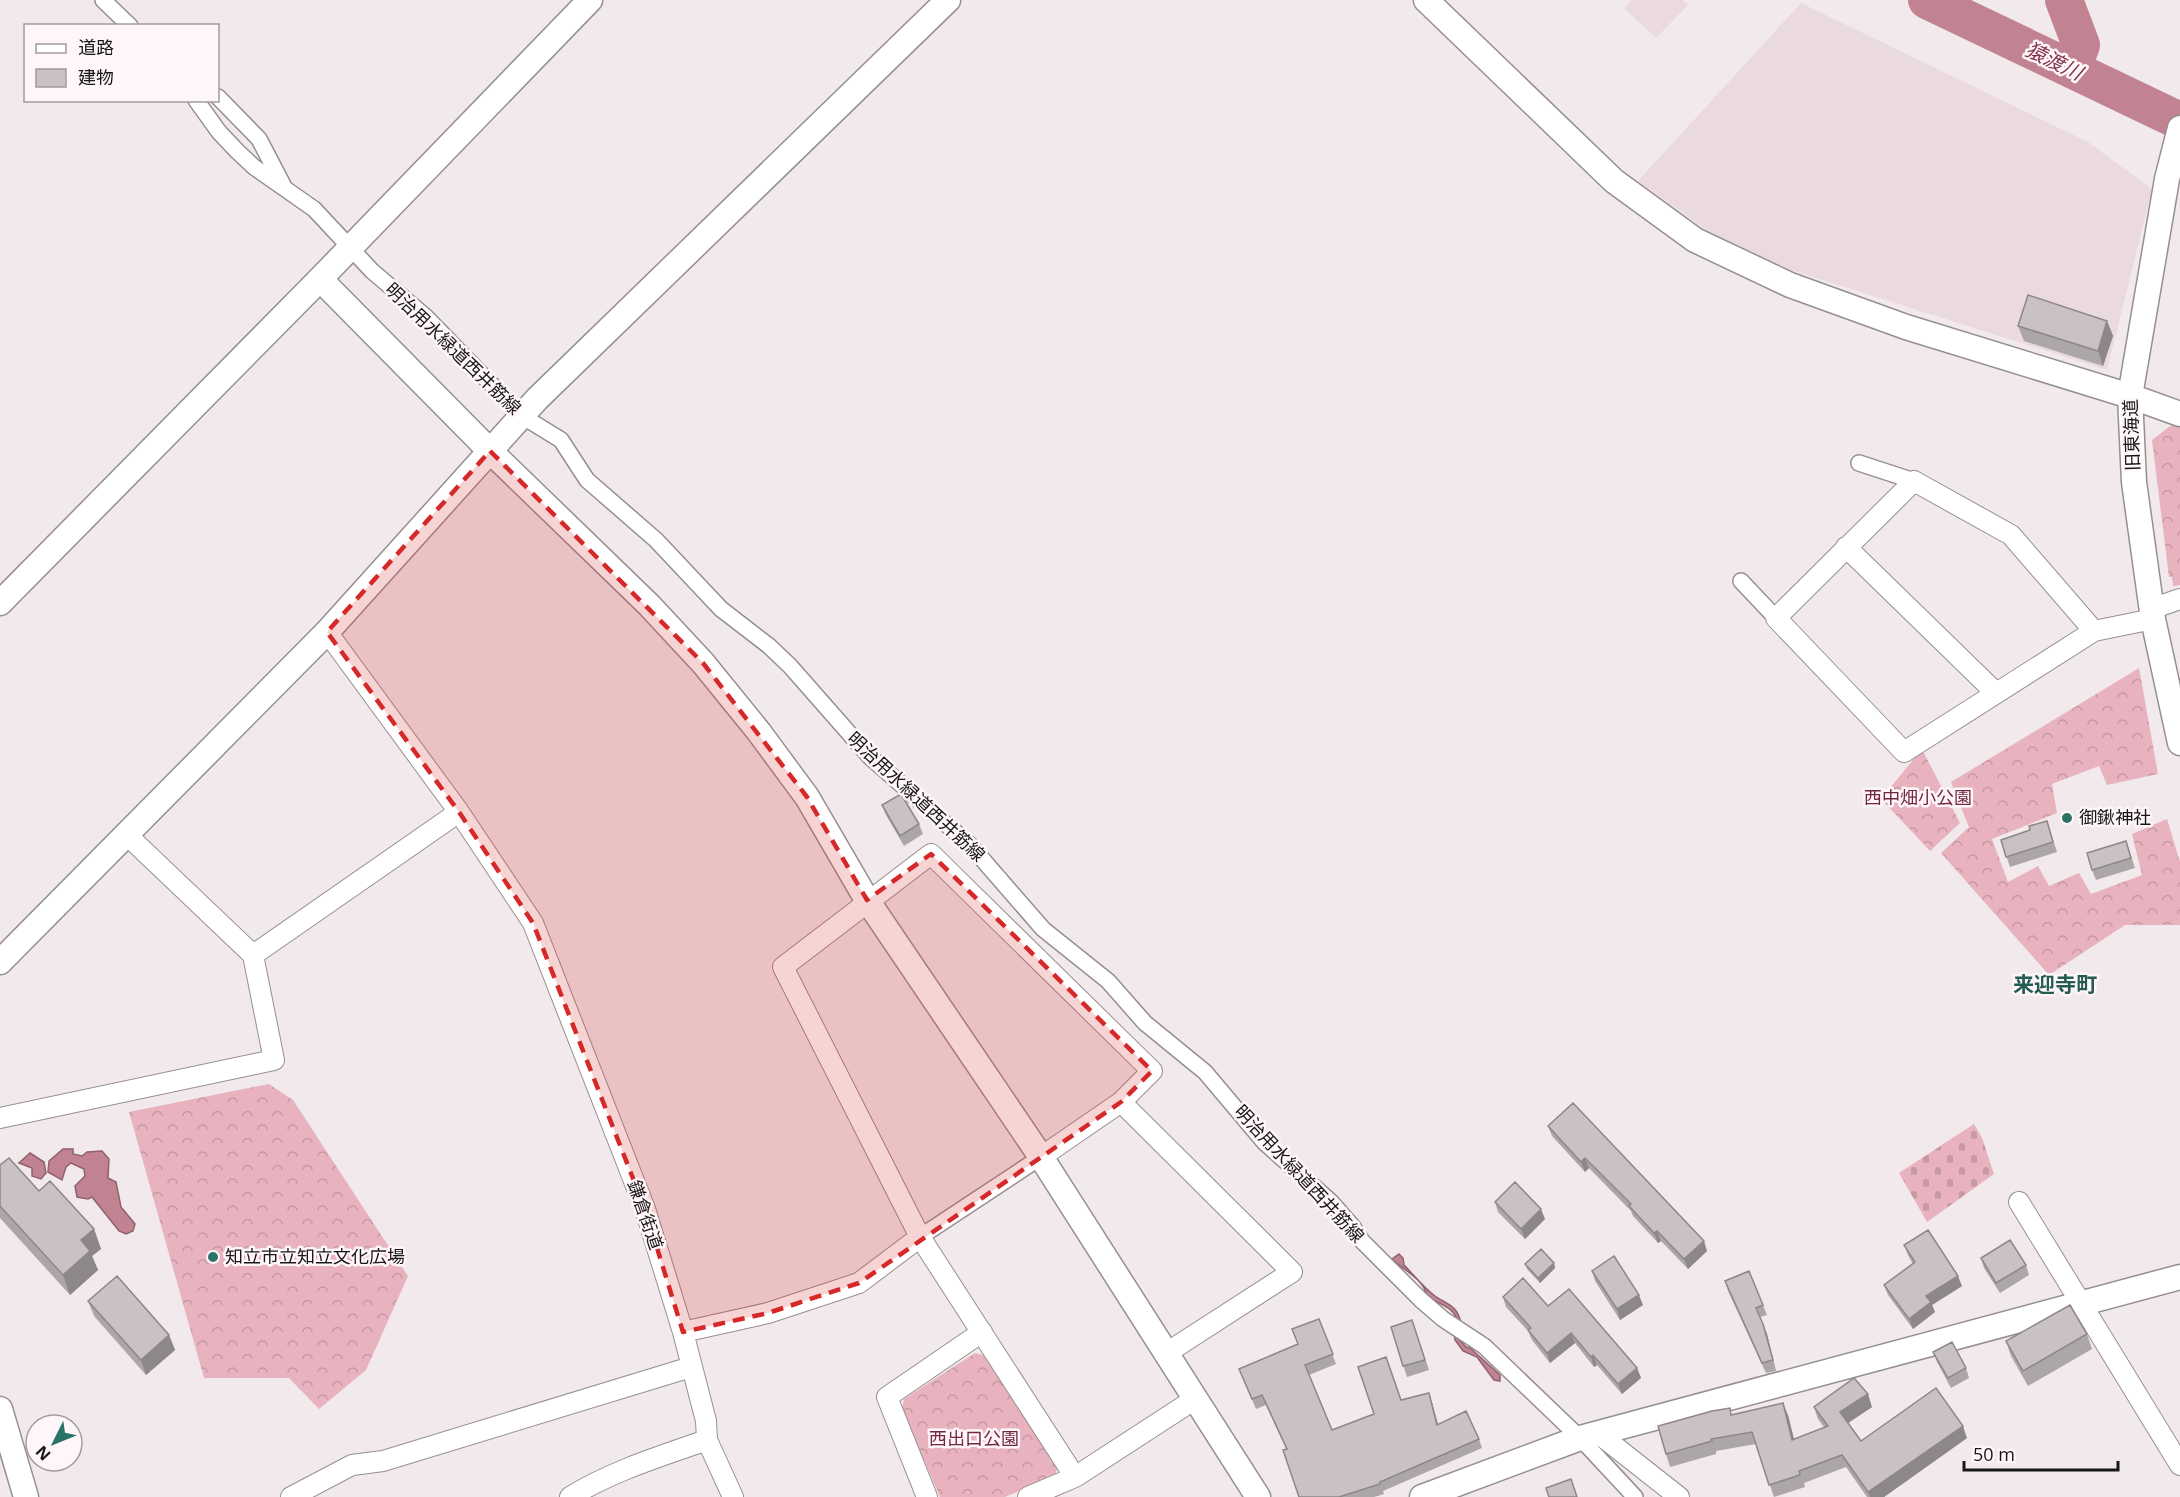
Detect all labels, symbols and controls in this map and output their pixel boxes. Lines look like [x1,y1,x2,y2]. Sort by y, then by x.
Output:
legend [24,24,219,102]
text: 道路 [78,35,114,59]
water label: 猿渡川 [2021,35,2089,87]
text: 建物 [78,65,114,89]
street label: 明治用水緑道西井筋線 [381,277,527,419]
street label: 旧東海道 [2118,399,2144,471]
street label: 明治用水緑道西井筋線 [843,726,991,866]
park label: 西中畑小公園 [1864,785,1972,809]
place label: 御鍬神社 [2079,805,2151,829]
marker: 御鍬神社 [2060,811,2074,825]
district label: 来迎寺町 [2013,970,2097,998]
street label: 明治用水緑道西井筋線 [1230,1099,1370,1247]
street label: 鎌倉街道 [623,1177,669,1253]
place label: 知立市立知立文化広場 [225,1244,405,1268]
marker: 知立市立知立文化広場 [206,1250,220,1264]
north arrow [24,1413,84,1473]
park label: 西出口公園 [929,1426,1019,1450]
scale bar [1964,1434,2118,1472]
text: N [31,1441,56,1465]
text: 50 m [1973,1442,2015,1466]

